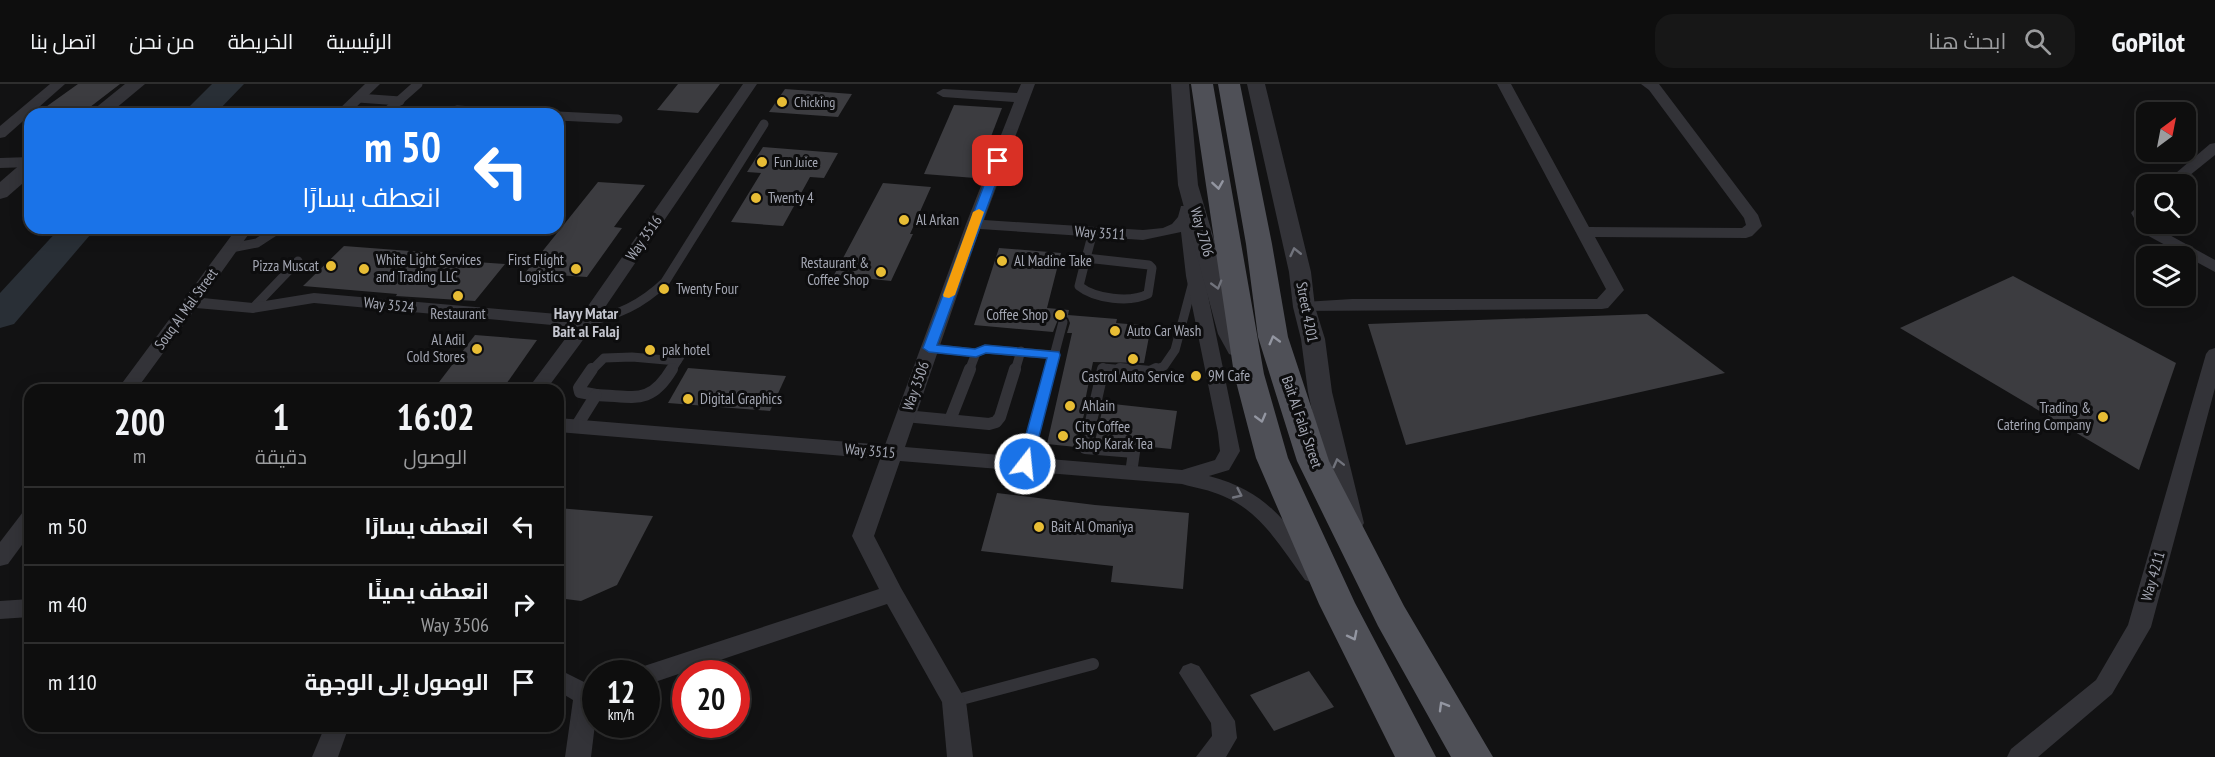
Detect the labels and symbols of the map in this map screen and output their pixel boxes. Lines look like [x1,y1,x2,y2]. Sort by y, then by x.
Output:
place label: Chicking [794,93,835,111]
marker: Chicking [775,95,789,109]
north arrow [2136,102,2196,162]
pin [972,135,1023,186]
place label: Fun Juice [774,153,818,171]
marker: Fun Juice [755,155,769,169]
one-way arrow [1211,181,1223,190]
place label: Twenty 4 [768,188,814,207]
marker: Twenty 4 [749,191,763,205]
street label: Way 2706 [1186,205,1219,259]
place label: Al Arkan [916,210,959,229]
street label: Way 3516 [621,211,666,264]
marker: Al Arkan [897,213,911,227]
street label: Way 3511 [1074,221,1126,244]
one-way arrow [1289,247,1302,257]
place label: White Light Services and Trading LLC [376,250,481,286]
place label: First Flight Logistics [508,250,564,286]
place label: Al Madine Take [1014,251,1092,270]
place label: Restaurant & Coffee Shop [801,253,869,289]
marker: Al Madine Take [995,254,1009,268]
place label: Pizza Muscat [252,256,319,275]
marker: Pizza Muscat [324,259,338,273]
marker: White Light Services and Trading LLC [357,262,371,276]
marker: First Flight Logistics [569,262,583,276]
street label: Souq Al Mal Street [150,264,221,353]
marker: Restaurant & Coffee Shop [874,265,888,279]
place label: Twenty Four [676,279,739,298]
one-way arrow [1210,279,1222,290]
street label: Street 4201 [1292,280,1323,344]
marker: Twenty Four [657,282,671,296]
marker: Restaurant [451,289,465,303]
street label: Way 3524 [363,292,416,317]
district label: Hayy Matar Bait al Falaj [552,303,620,341]
place label: Restaurant [430,304,486,323]
place label: Coffee Shop [986,305,1048,324]
marker: Coffee Shop [1053,308,1067,322]
place label: Auto Car Wash [1127,321,1201,340]
marker: Auto Car Wash [1108,324,1122,338]
place label: Al Adil Cold Stores [407,330,465,366]
one-way arrow [1269,335,1282,345]
place label: pak hotel [662,340,710,359]
marker: Al Adil Cold Stores [470,342,484,356]
marker: pak hotel [643,343,657,357]
marker: Castrol Auto Service [1126,352,1140,366]
street label: Way 3506 [898,358,933,413]
place label: 9M Cafe [1208,366,1250,385]
place label: Castrol Auto Service [1081,367,1185,386]
marker: 9M Cafe [1189,369,1203,383]
street label: Bait Al Falaj Street [1278,373,1327,470]
place label: Digital Graphics [700,389,782,408]
marker: Digital Graphics [681,392,695,406]
place label: Ahlain [1082,396,1115,415]
place label: Trading & Catering Company [1997,398,2091,434]
marker: Ahlain [1063,399,1077,413]
marker: Trading & Catering Company [2096,410,2110,424]
one-way arrow [1254,412,1266,423]
place label: City Coffee Shop Karak Tea [1075,417,1153,453]
marker: City Coffee Shop Karak Tea [1056,429,1070,443]
position arrow [993,432,1057,496]
street label: Way 3515 [844,439,896,462]
one-way arrow [1332,458,1345,468]
one-way arrow [1231,487,1242,499]
place label: Bait Al Omaniya [1051,517,1133,536]
marker: Bait Al Omaniya [1032,520,1046,534]
street label: Way 4211 [2136,549,2169,603]
one-way arrow [1346,629,1357,640]
speed limit sign: 20 [672,660,750,738]
one-way arrow [1439,702,1451,713]

